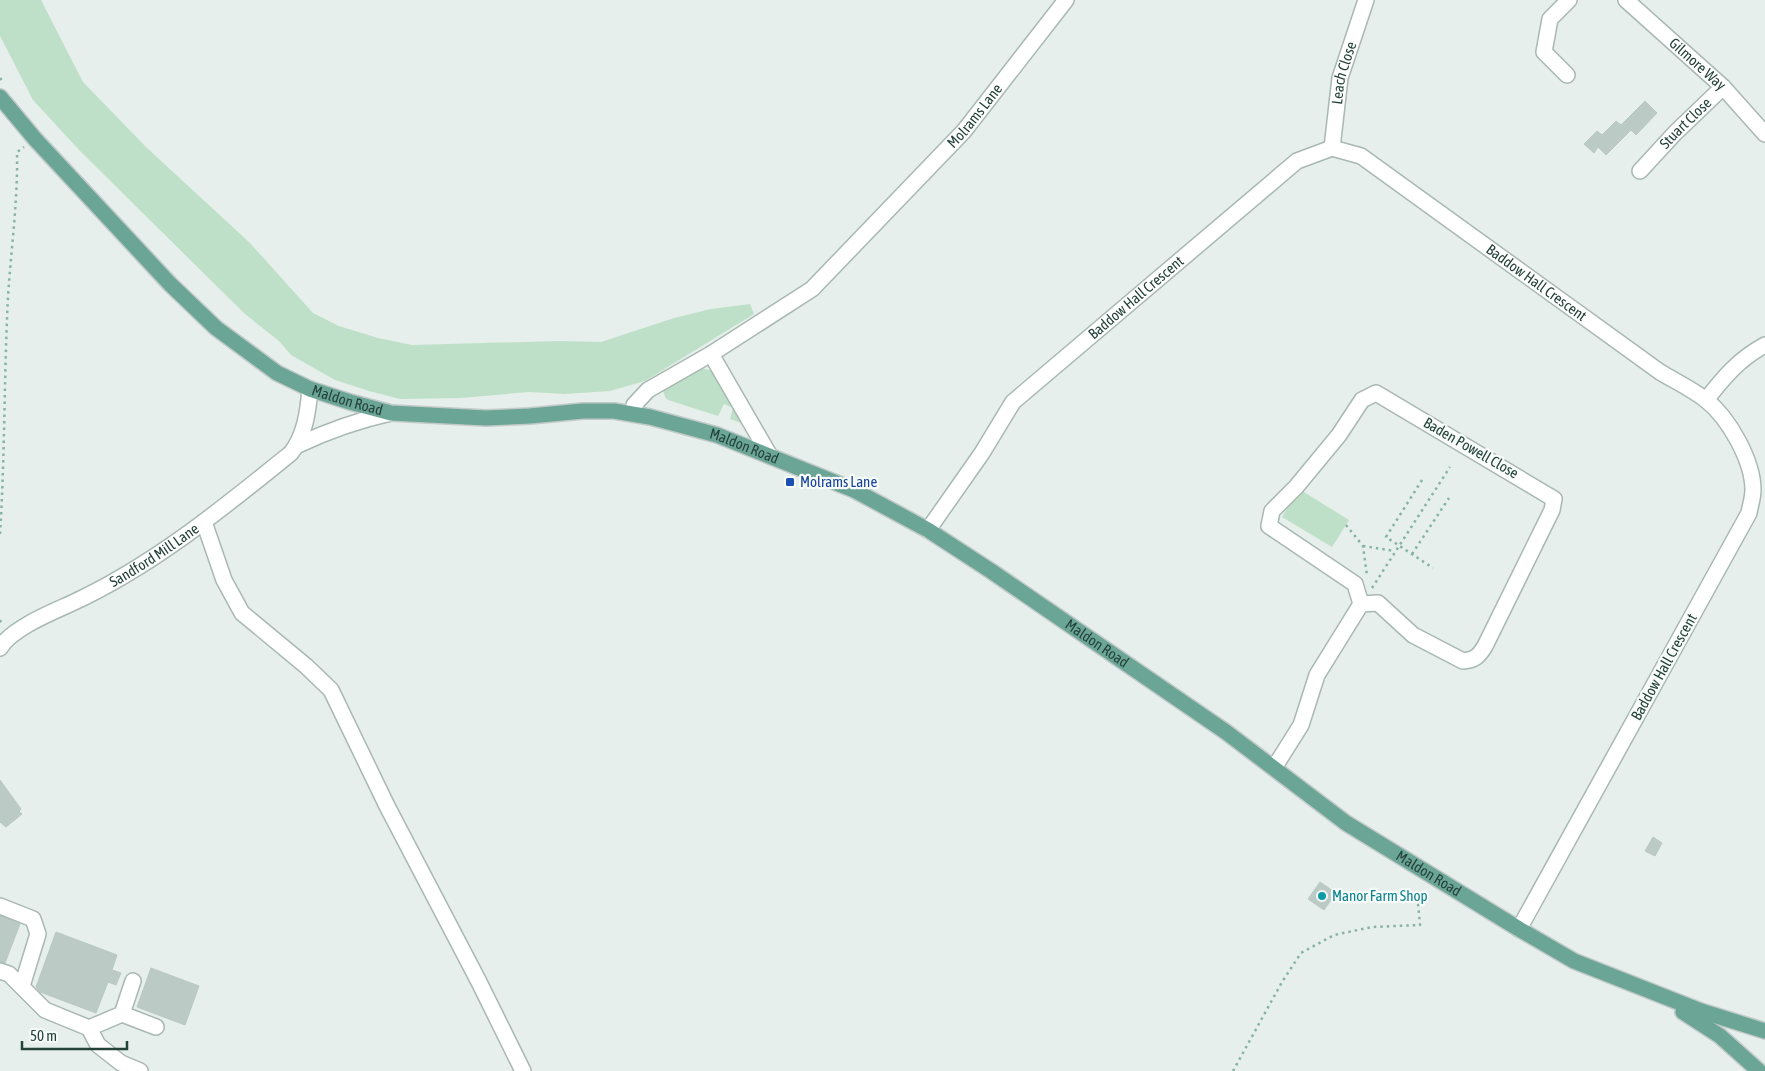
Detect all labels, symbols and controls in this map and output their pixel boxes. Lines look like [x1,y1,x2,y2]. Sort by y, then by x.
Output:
street label: Gilmore Way [1666,34,1730,93]
street label: Leach Close [1328,39,1360,105]
street label: Molrams Lane [944,80,1006,151]
street label: Stuart Close [1656,94,1715,152]
street label: Baddow Hall Crescent [1483,240,1590,324]
street label: Baddow Hall Crescent [1085,252,1187,342]
street label: Maldon Road [310,381,385,418]
street label: Baden Powell Close [1421,414,1522,482]
street label: Maldon Road [708,424,781,467]
place label: Molrams Lane [800,473,877,490]
marker: Molrams Lane [784,476,796,488]
street label: Sandford Mill Lane [106,520,202,590]
street label: Baddow Hall Crescent [1627,611,1700,723]
street label: Maldon Road [1062,615,1132,671]
street label: Maldon Road [1393,847,1464,900]
place label: Manor Farm Shop [1332,887,1428,904]
marker: Manor Farm Shop [1316,890,1328,902]
scale bar [22,1018,128,1050]
text: 50 m [30,1027,57,1044]

